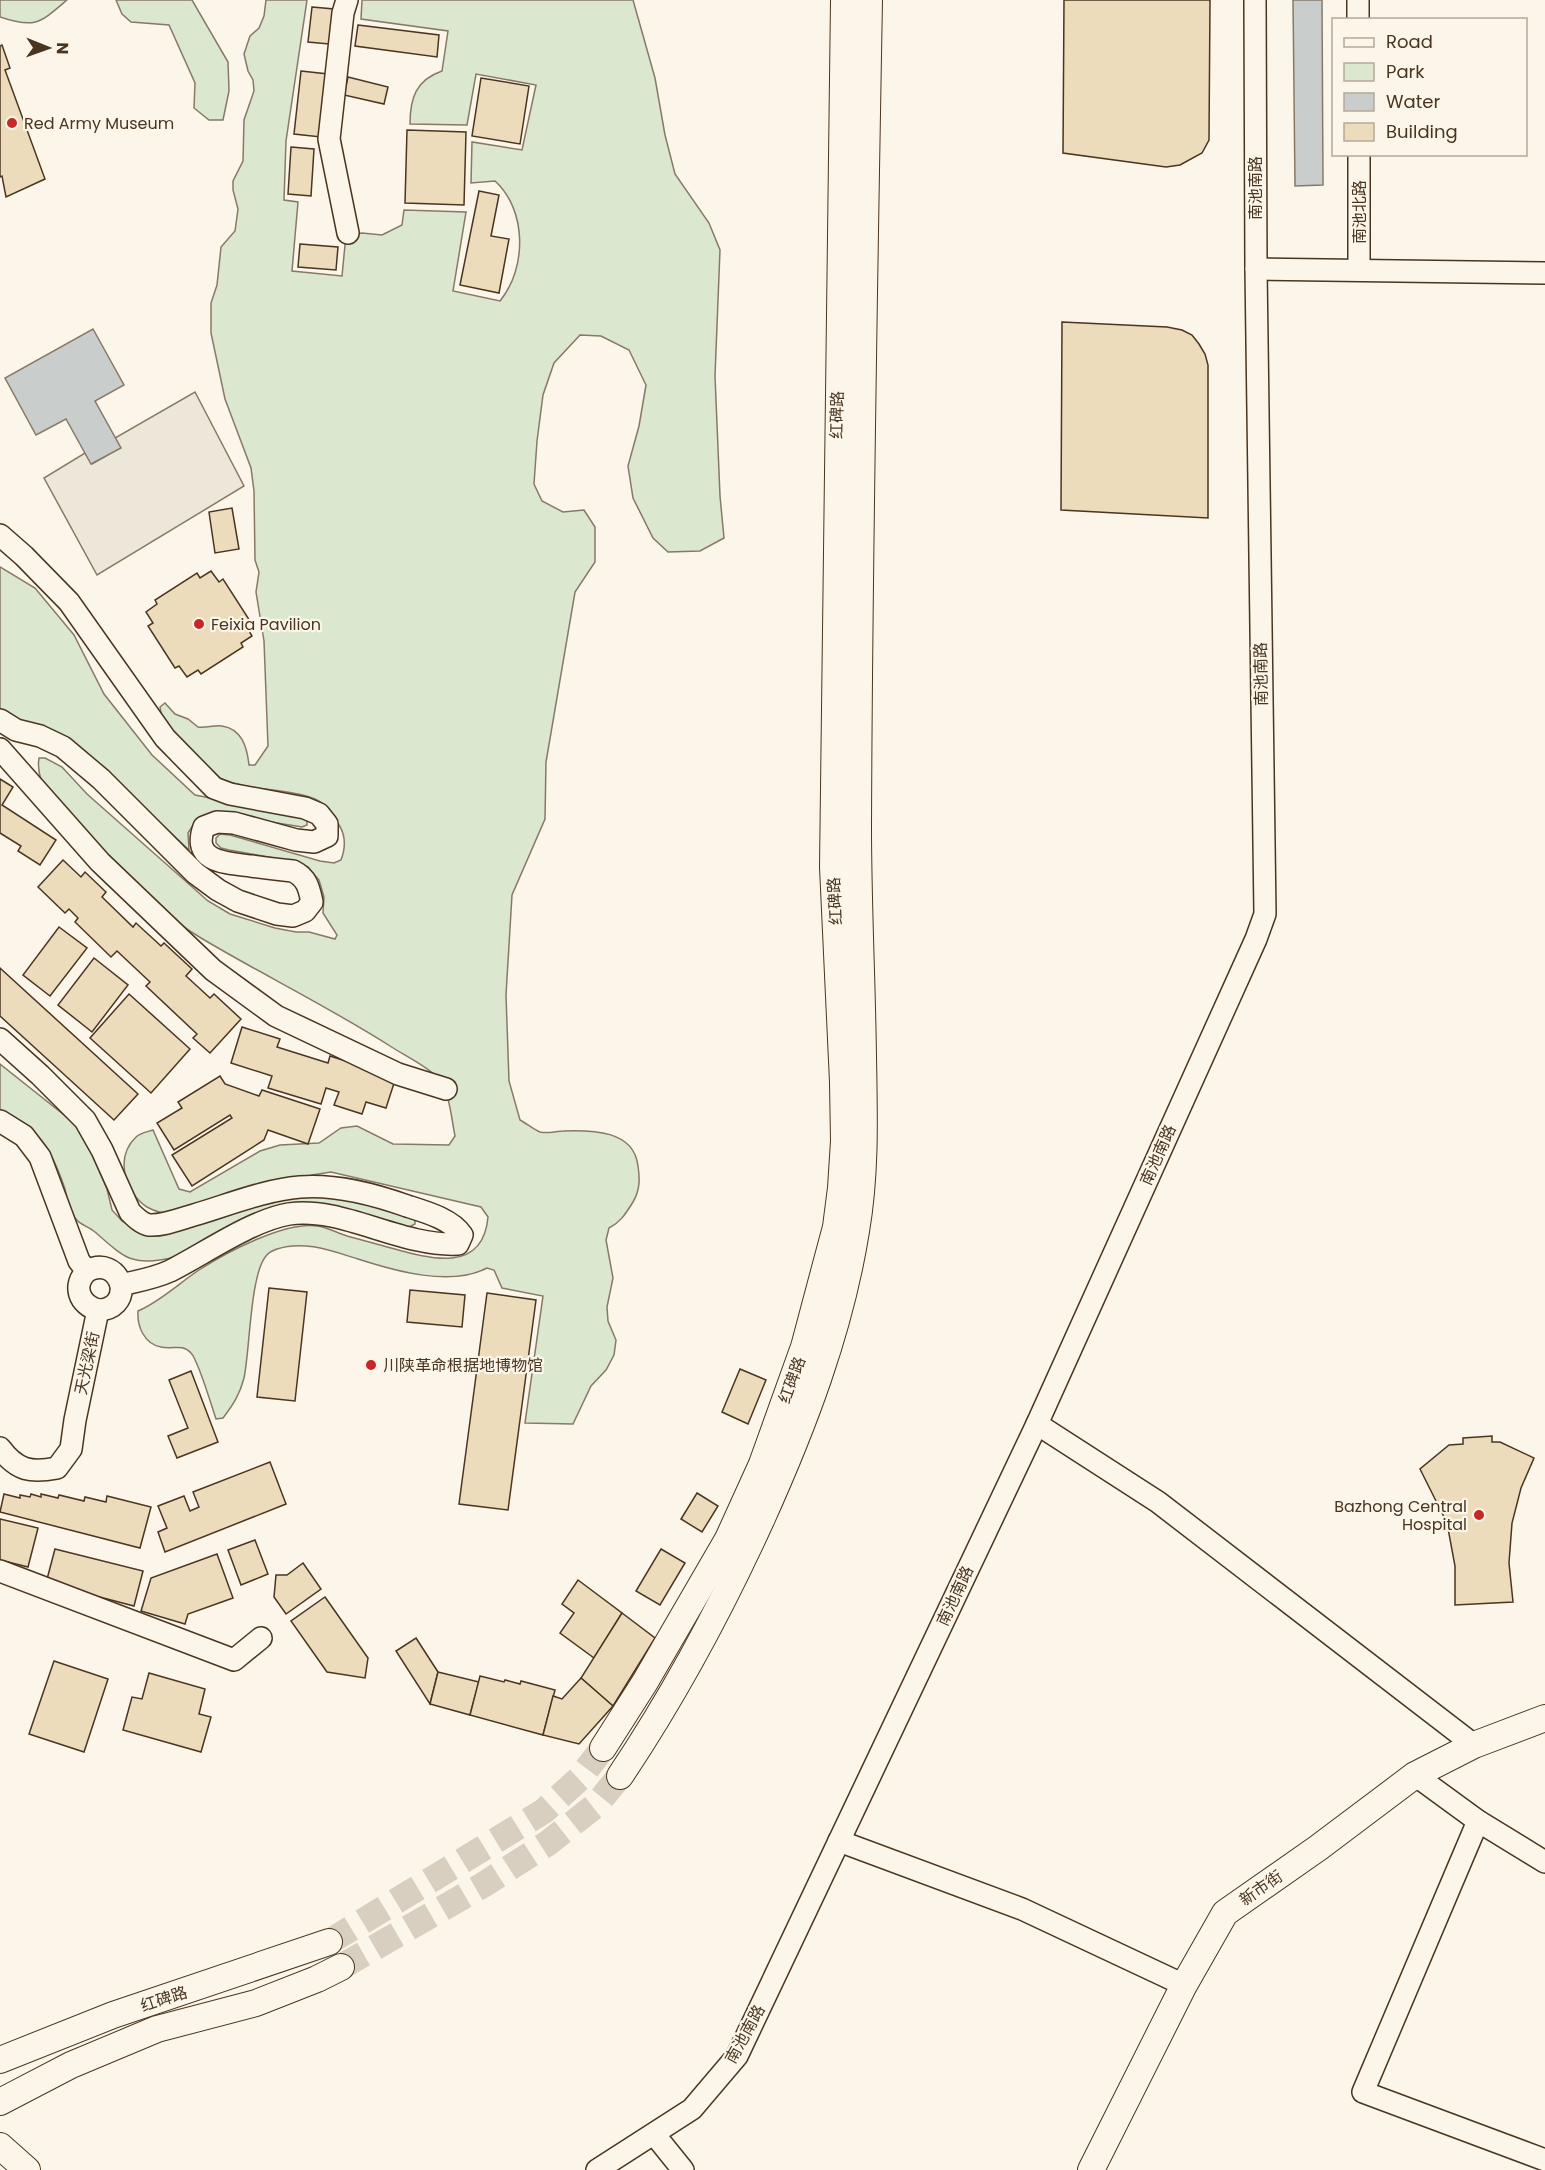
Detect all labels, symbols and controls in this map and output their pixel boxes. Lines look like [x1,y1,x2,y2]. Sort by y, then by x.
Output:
north arrow [18,18,78,78]
legend [1332,18,1527,156]
text: Road [1386,29,1433,54]
text: N [51,42,74,54]
text: Park [1386,59,1425,84]
text: Water [1386,89,1440,114]
place label: Red Army Museum [24,112,174,135]
marker: Red Army Museum [5,116,19,130]
text: Building [1386,119,1458,144]
street label: 南池南路 [1244,156,1267,220]
street label: 南池北路 [1348,180,1371,244]
street label: 红碑路 [825,391,849,439]
place label: Feixia Pavilion [211,613,321,636]
marker: Feixia Pavilion [192,617,206,631]
street label: 南池南路 [1249,642,1273,706]
street label: 红碑路 [822,876,848,926]
street label: 南池南路 [1134,1121,1182,1189]
street label: 天光梁街 [69,1329,105,1397]
place label: 川陕革命根据地博物馆 [383,1354,543,1377]
street label: 红碑路 [773,1354,811,1406]
marker: 川陕革命根据地博物馆 [364,1358,378,1372]
place label: Bazhong Central Hospital [1334,1495,1467,1536]
marker: Bazhong Central Hospital [1472,1508,1486,1522]
street label: 南池南路 [931,1562,979,1630]
street label: 新市街 [1235,1865,1287,1911]
street label: 红碑路 [138,1981,190,2017]
street label: 南池南路 [719,2000,771,2068]

